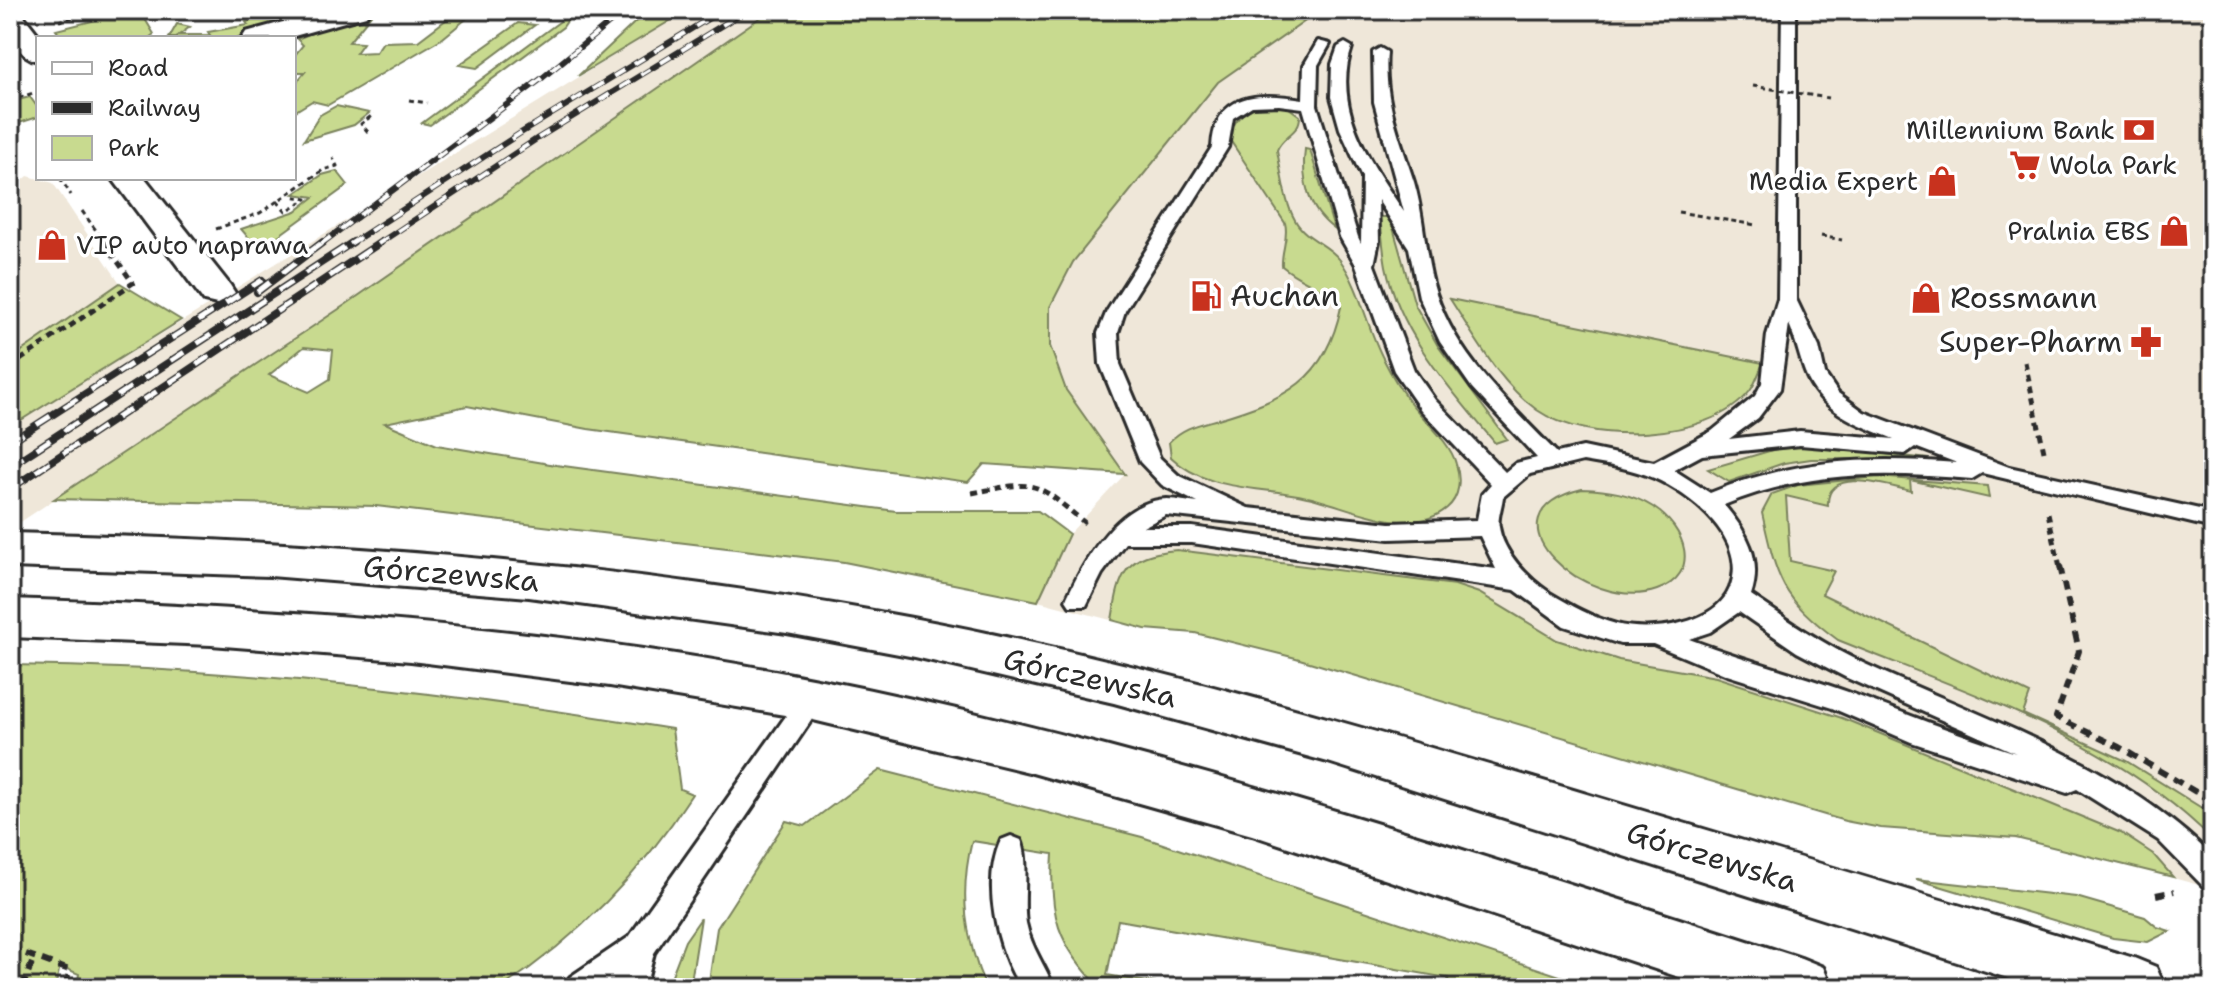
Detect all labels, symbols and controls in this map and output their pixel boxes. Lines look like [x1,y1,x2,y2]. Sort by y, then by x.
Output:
legend [36,36,296,180]
text: Road [108,52,168,84]
text: Railway [108,92,201,124]
place label: Millennium Bank [1906,112,2115,147]
bank icon: Millennium Bank [2122,113,2156,147]
text: Park [108,132,160,164]
place label: Wola Park [2049,147,2177,182]
supermarket icon: Wola Park [2008,148,2042,182]
place label: Media Expert [1749,163,1918,198]
shop icon: Media Expert [1925,164,1959,198]
place label: Pralnia EBS [2007,213,2150,248]
shop icon: Pralnia EBS [2157,214,2191,248]
place label: VIP auto naprawa [76,227,308,262]
shop icon: VIP auto naprawa [35,228,69,262]
place label: Auchan [1230,275,1339,316]
place label: Rossmann [1950,277,2097,318]
fuel station icon: Auchan [1189,279,1223,313]
shop icon: Rossmann [1909,281,1943,315]
place label: Super-Pharm [1939,321,2122,362]
pharmacy icon: Super-Pharm [2129,325,2163,359]
street label: Górczewska [361,545,541,602]
street label: Górczewska [999,638,1181,717]
street label: Górczewska [1622,811,1803,902]

